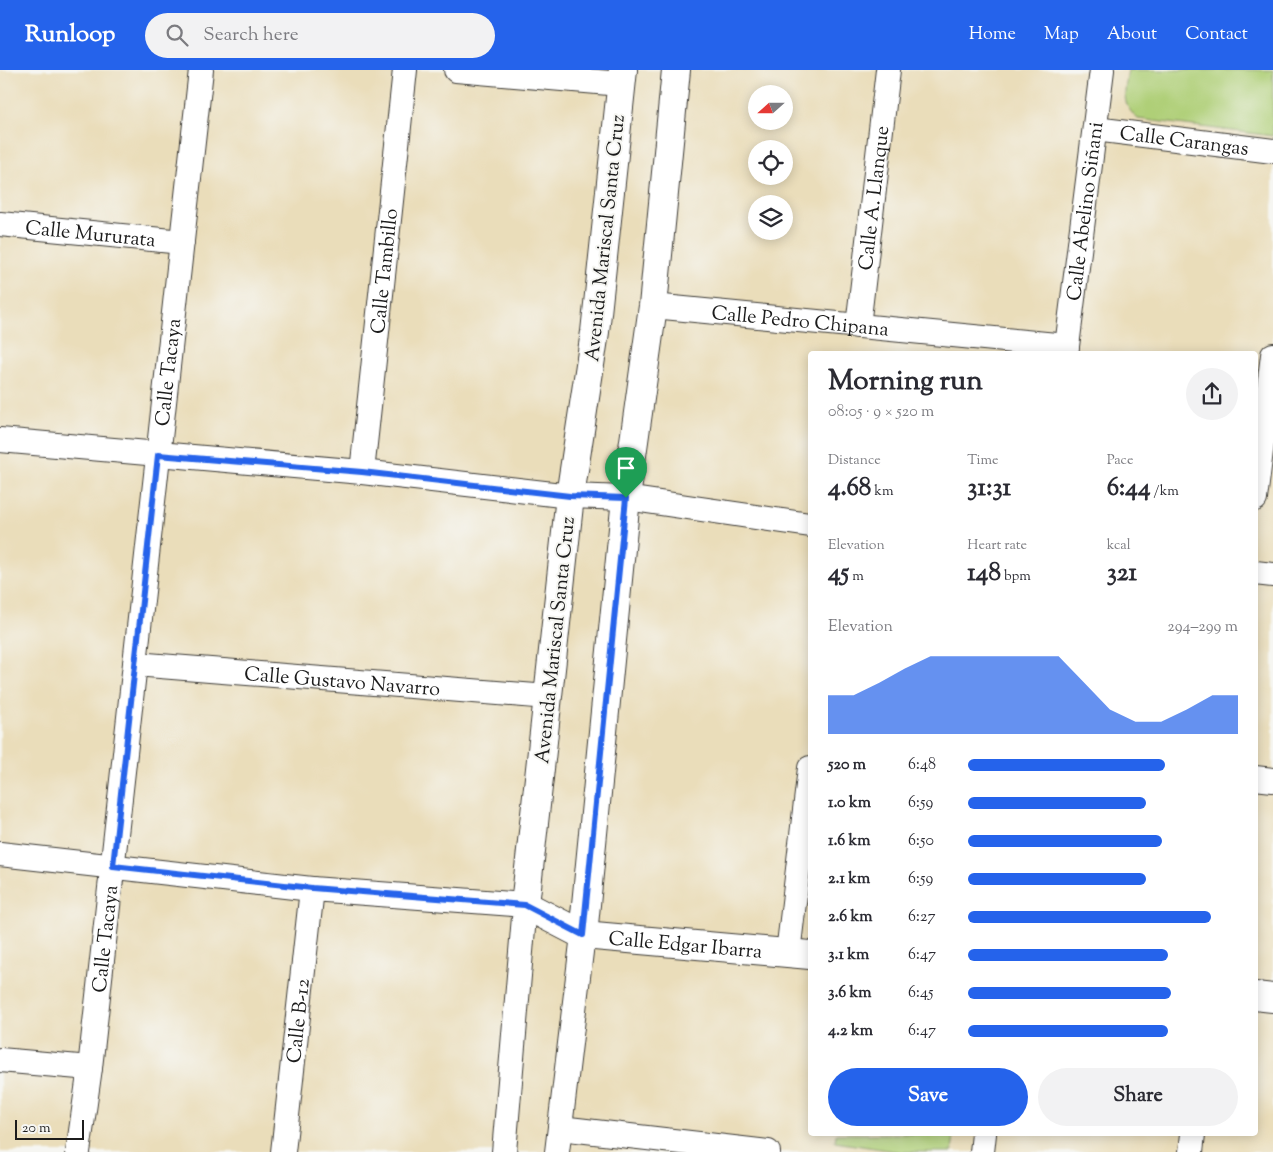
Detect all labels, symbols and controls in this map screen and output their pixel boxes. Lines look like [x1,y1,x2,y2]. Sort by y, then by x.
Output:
search box [145,13,495,58]
text: Runloop [25,18,115,52]
icon: search [163,21,191,49]
text: Search here [203,22,299,49]
text: Home [969,22,1016,48]
text: Map [1044,22,1079,48]
text: About [1107,22,1157,48]
text: Contact [1185,22,1248,48]
north arrow [748,85,792,130]
map controls [748,85,793,240]
street label: Avenida Mariscal Santa Cruz [579,113,634,363]
street label: Calle Abelino Siñani [1061,120,1112,303]
street label: Calle Carangas [1118,120,1250,165]
street label: Calle A. Llanque [853,124,898,272]
button: locate [748,140,793,185]
button: layers [748,195,793,240]
street label: Calle Tambillo [365,207,407,336]
street label: Calle Mururata [24,215,157,256]
street label: Calle Pedro Chipana [710,300,890,346]
street label: Calle Tacaya [149,317,190,428]
text: Morning run [828,362,983,402]
button: share [1186,368,1238,420]
text: 08:05 · 9 × 520 m [828,401,934,424]
pin [605,447,647,498]
text: Distance [828,451,881,471]
text: Time [967,451,998,471]
text: Pace [1107,451,1133,471]
icon: arrive [612,454,640,482]
text: 4.68 [828,471,871,507]
text: 31:31 [967,471,1011,507]
text: 6:44 [1107,471,1151,507]
text: km [871,482,894,502]
text: /km [1151,482,1179,502]
street label: Avenida Mariscal Santa Cruz [529,515,584,765]
text: Elevation [828,536,885,556]
text: Heart rate [967,536,1027,556]
text: kcal [1107,536,1131,556]
text: 45 [828,556,849,592]
text: 148 [967,556,1001,592]
text: 321 [1107,556,1137,592]
text: m [849,567,864,587]
text: bpm [1001,567,1031,587]
text: Elevation [828,616,893,639]
text: 294–299 m [1167,616,1238,639]
street label: Calle Gustavo Navarro [243,661,441,705]
text: 520 m [828,754,866,777]
text: 6:48 [908,754,936,777]
text: 1.0 km [828,792,871,815]
text: 6:59 [908,792,933,815]
text: 1.6 km [828,830,870,853]
text: 6:50 [908,830,934,853]
text: 2.1 km [828,868,870,891]
text: 6:59 [908,868,933,891]
street label: Calle Tacaya [86,884,127,994]
text: 2.6 km [828,906,873,929]
text: 6:27 [908,906,935,929]
street label: Calle Edgar Ibarra [607,925,763,968]
text: 3.1 km [828,944,869,967]
text: 6:47 [908,944,936,967]
street label: Calle B-12 [281,977,319,1065]
text: 3.6 km [828,982,872,1005]
text: 6:45 [908,982,934,1005]
text: 4.2 km [828,1020,873,1043]
text: 6:47 [908,1020,936,1043]
button: Save [828,1068,1028,1126]
button: Share [1038,1068,1238,1126]
scale bar [15,1117,84,1140]
text: 20 m [22,1119,51,1139]

